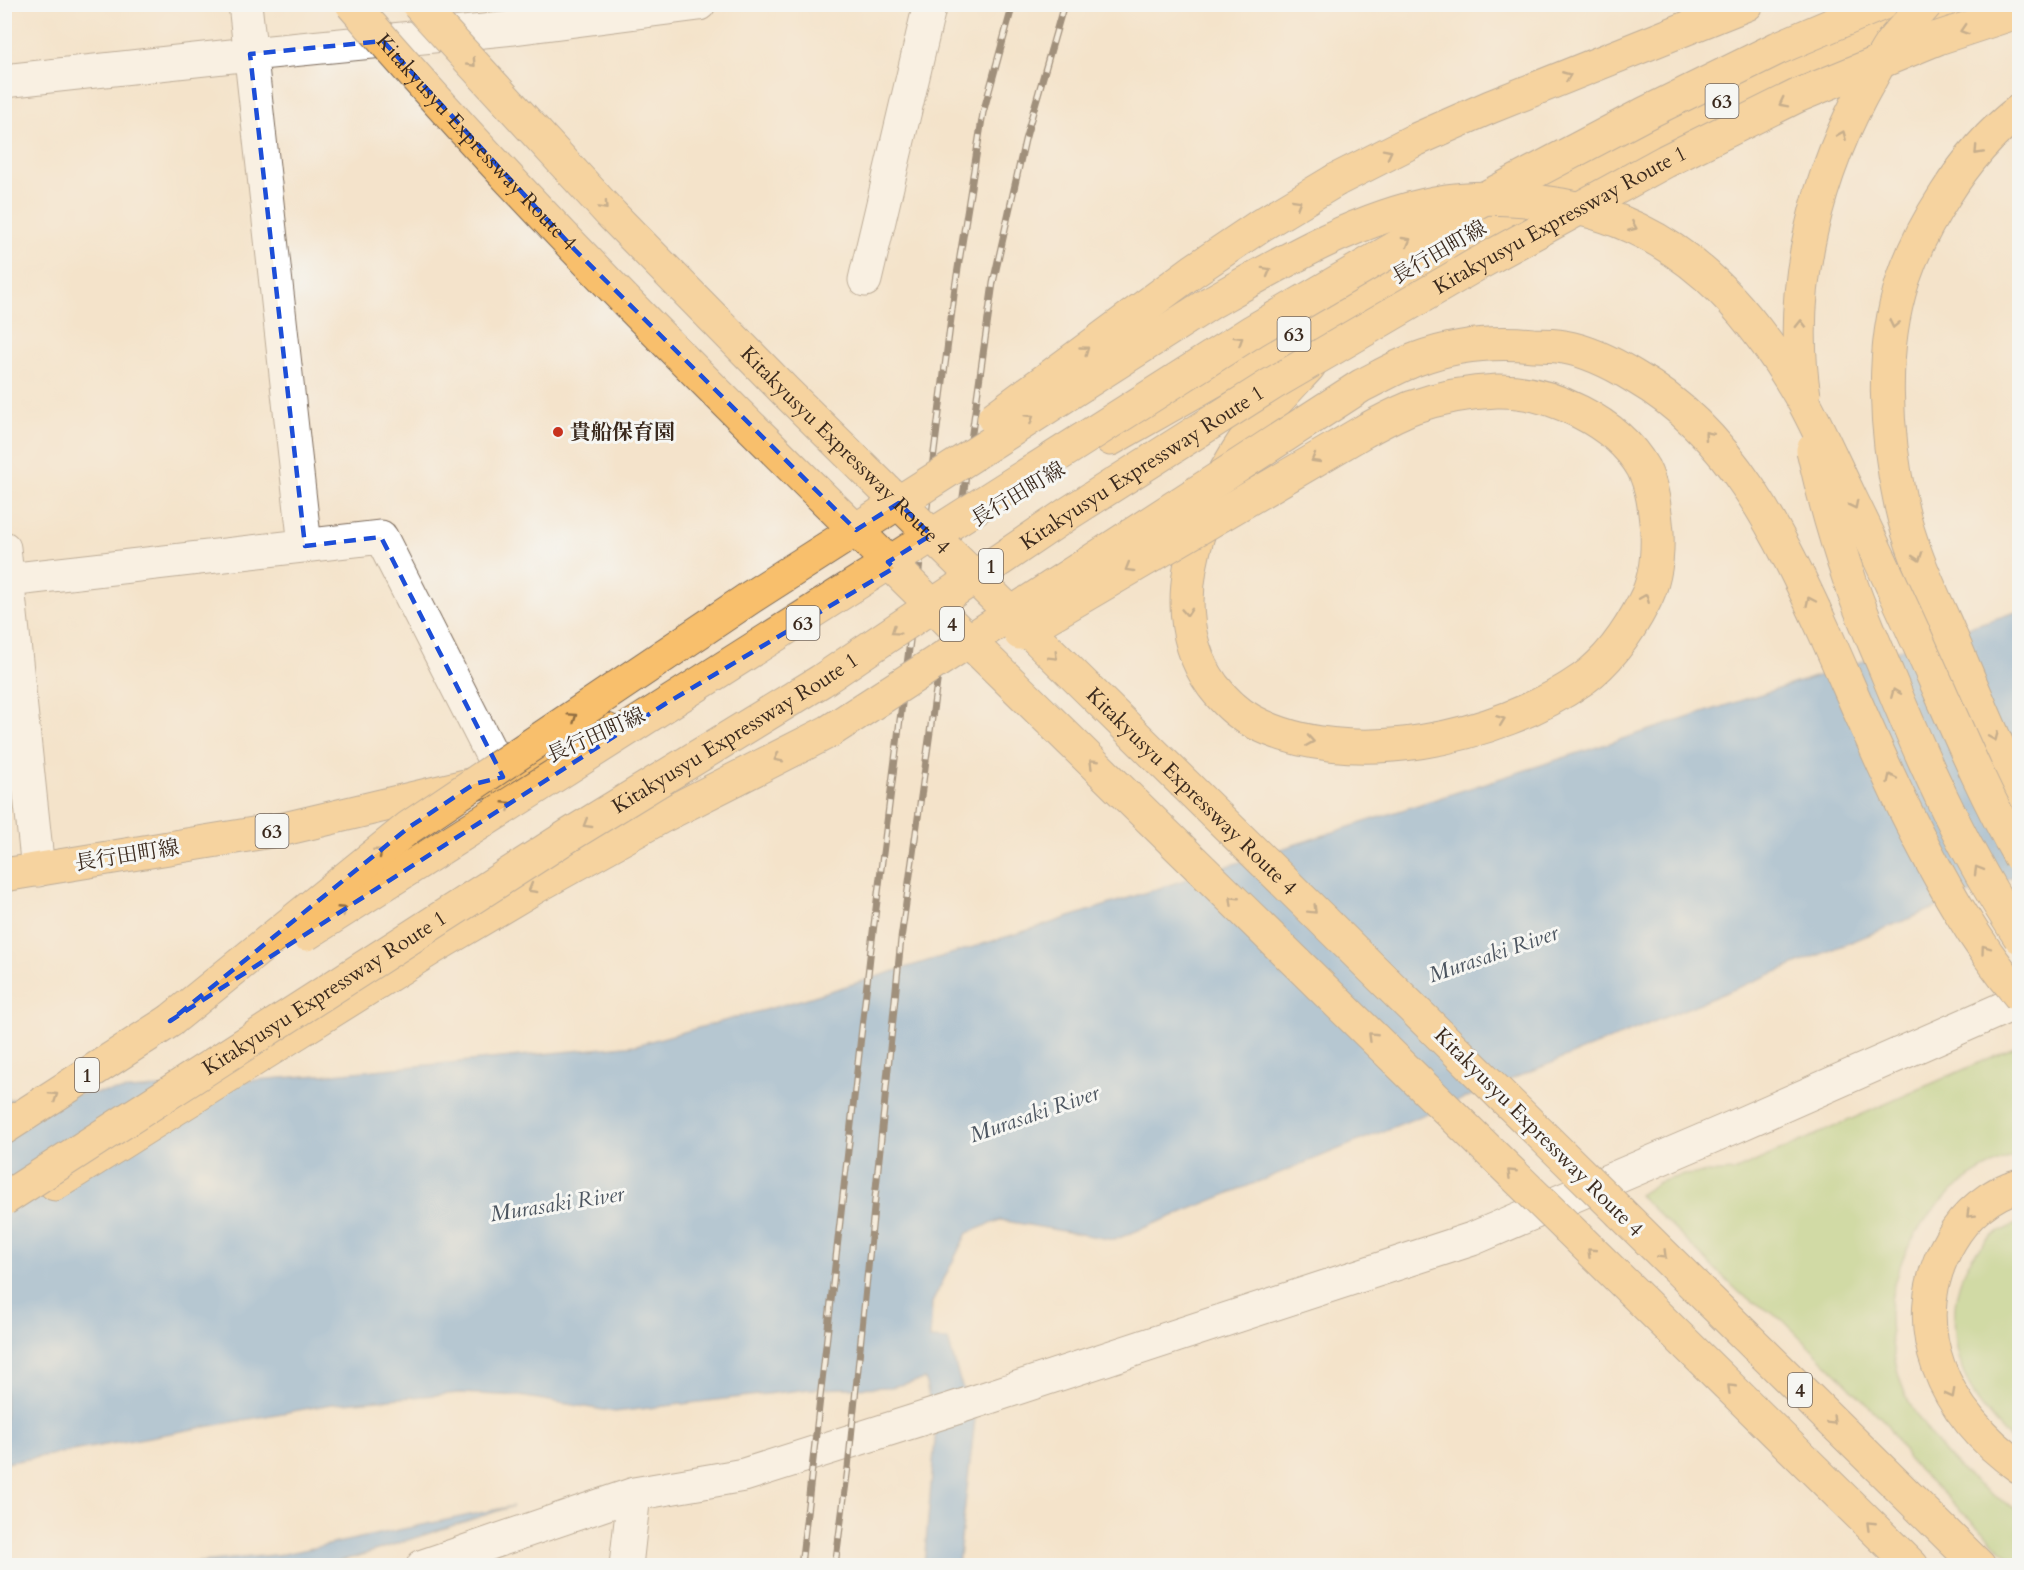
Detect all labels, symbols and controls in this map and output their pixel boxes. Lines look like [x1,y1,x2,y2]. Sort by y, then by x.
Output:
one-way arrow [1959,22,1970,35]
street label: Kitakyusyu Expressway Route 4 [369,28,584,257]
one-way arrow [464,56,475,67]
one-way arrow [1561,71,1572,83]
road number: 63 [1706,84,1738,118]
one-way arrow [1779,95,1790,107]
one-way arrow [1835,131,1847,142]
street label: Kitakyusyu Expressway Route 1 [1428,139,1692,302]
one-way arrow [1974,145,1985,155]
one-way arrow [1382,149,1393,161]
one-way arrow [597,199,608,210]
one-way arrow [1291,199,1301,211]
street label: 長行田町線 [1387,214,1492,291]
one-way arrow [1627,220,1638,232]
one-way arrow [1401,237,1411,249]
one-way arrow [1261,267,1272,278]
road number: 63 [1278,317,1310,351]
one-way arrow [1888,319,1901,329]
one-way arrow [1794,320,1807,329]
one-way arrow [1233,335,1243,347]
street label: Kitakyusyu Expressway Route 4 [734,340,957,561]
one-way arrow [1079,346,1090,357]
street label: Kitakyusyu Expressway Route 1 [1014,379,1270,557]
one-way arrow [1024,415,1035,426]
place label: 貴船保育園 [570,418,675,447]
marker: 貴船保育園 [551,425,565,439]
one-way arrow [1705,431,1716,442]
one-way arrow [1311,452,1321,463]
street label: 長行田町線 [966,455,1071,534]
one-way arrow [1846,498,1858,509]
road number: 1 [979,549,1003,583]
one-way arrow [1910,551,1923,562]
one-way arrow [1125,561,1135,573]
one-way arrow [1638,594,1650,605]
one-way arrow [1805,596,1817,607]
road number: 63 [786,606,820,640]
road number: 4 [940,607,964,641]
one-way arrow [1181,607,1194,616]
one-way arrow [890,624,901,635]
street label: Kitakyusyu Expressway Route 1 [607,646,864,821]
one-way arrow [1047,648,1058,659]
street label: Kitakyusyu Expressway Route 4 [1080,681,1303,902]
one-way arrow [1890,689,1902,700]
street label: 長行田町線 [542,701,650,770]
one-way arrow [566,713,577,724]
one-way arrow [1495,715,1506,727]
one-way arrow [1986,730,1998,741]
one-way arrow [1305,734,1315,746]
one-way arrow [773,750,784,762]
one-way arrow [1090,759,1100,770]
one-way arrow [1886,774,1898,785]
one-way arrow [501,802,512,813]
road number: 63 [256,814,288,848]
one-way arrow [583,816,593,828]
street label: 長行田町線 [73,833,181,878]
one-way arrow [372,848,383,859]
one-way arrow [1974,866,1985,876]
one-way arrow [527,882,538,893]
one-way arrow [1229,896,1240,907]
one-way arrow [1306,903,1317,914]
street label: Kitakyusyu Expressway Route 1 [197,904,452,1083]
one-way arrow [337,906,347,918]
water label: Murasaki River [1424,917,1563,990]
one-way arrow [1981,944,1992,955]
street label: Kitakyusyu Expressway Route 4 [1428,1021,1650,1243]
one-way arrow [1368,1033,1379,1044]
road number: 1 [75,1058,99,1092]
water label: Murasaki River [965,1077,1104,1150]
one-way arrow [47,1093,58,1104]
one-way arrow [1508,1169,1519,1180]
water label: Murasaki River [488,1178,627,1229]
one-way arrow [1966,1207,1977,1218]
one-way arrow [1588,1248,1599,1259]
one-way arrow [1656,1248,1667,1258]
road number: 4 [1788,1373,1812,1407]
one-way arrow [1727,1384,1737,1395]
one-way arrow [1944,1388,1955,1398]
one-way arrow [1824,1413,1835,1424]
one-way arrow [1866,1521,1877,1532]

